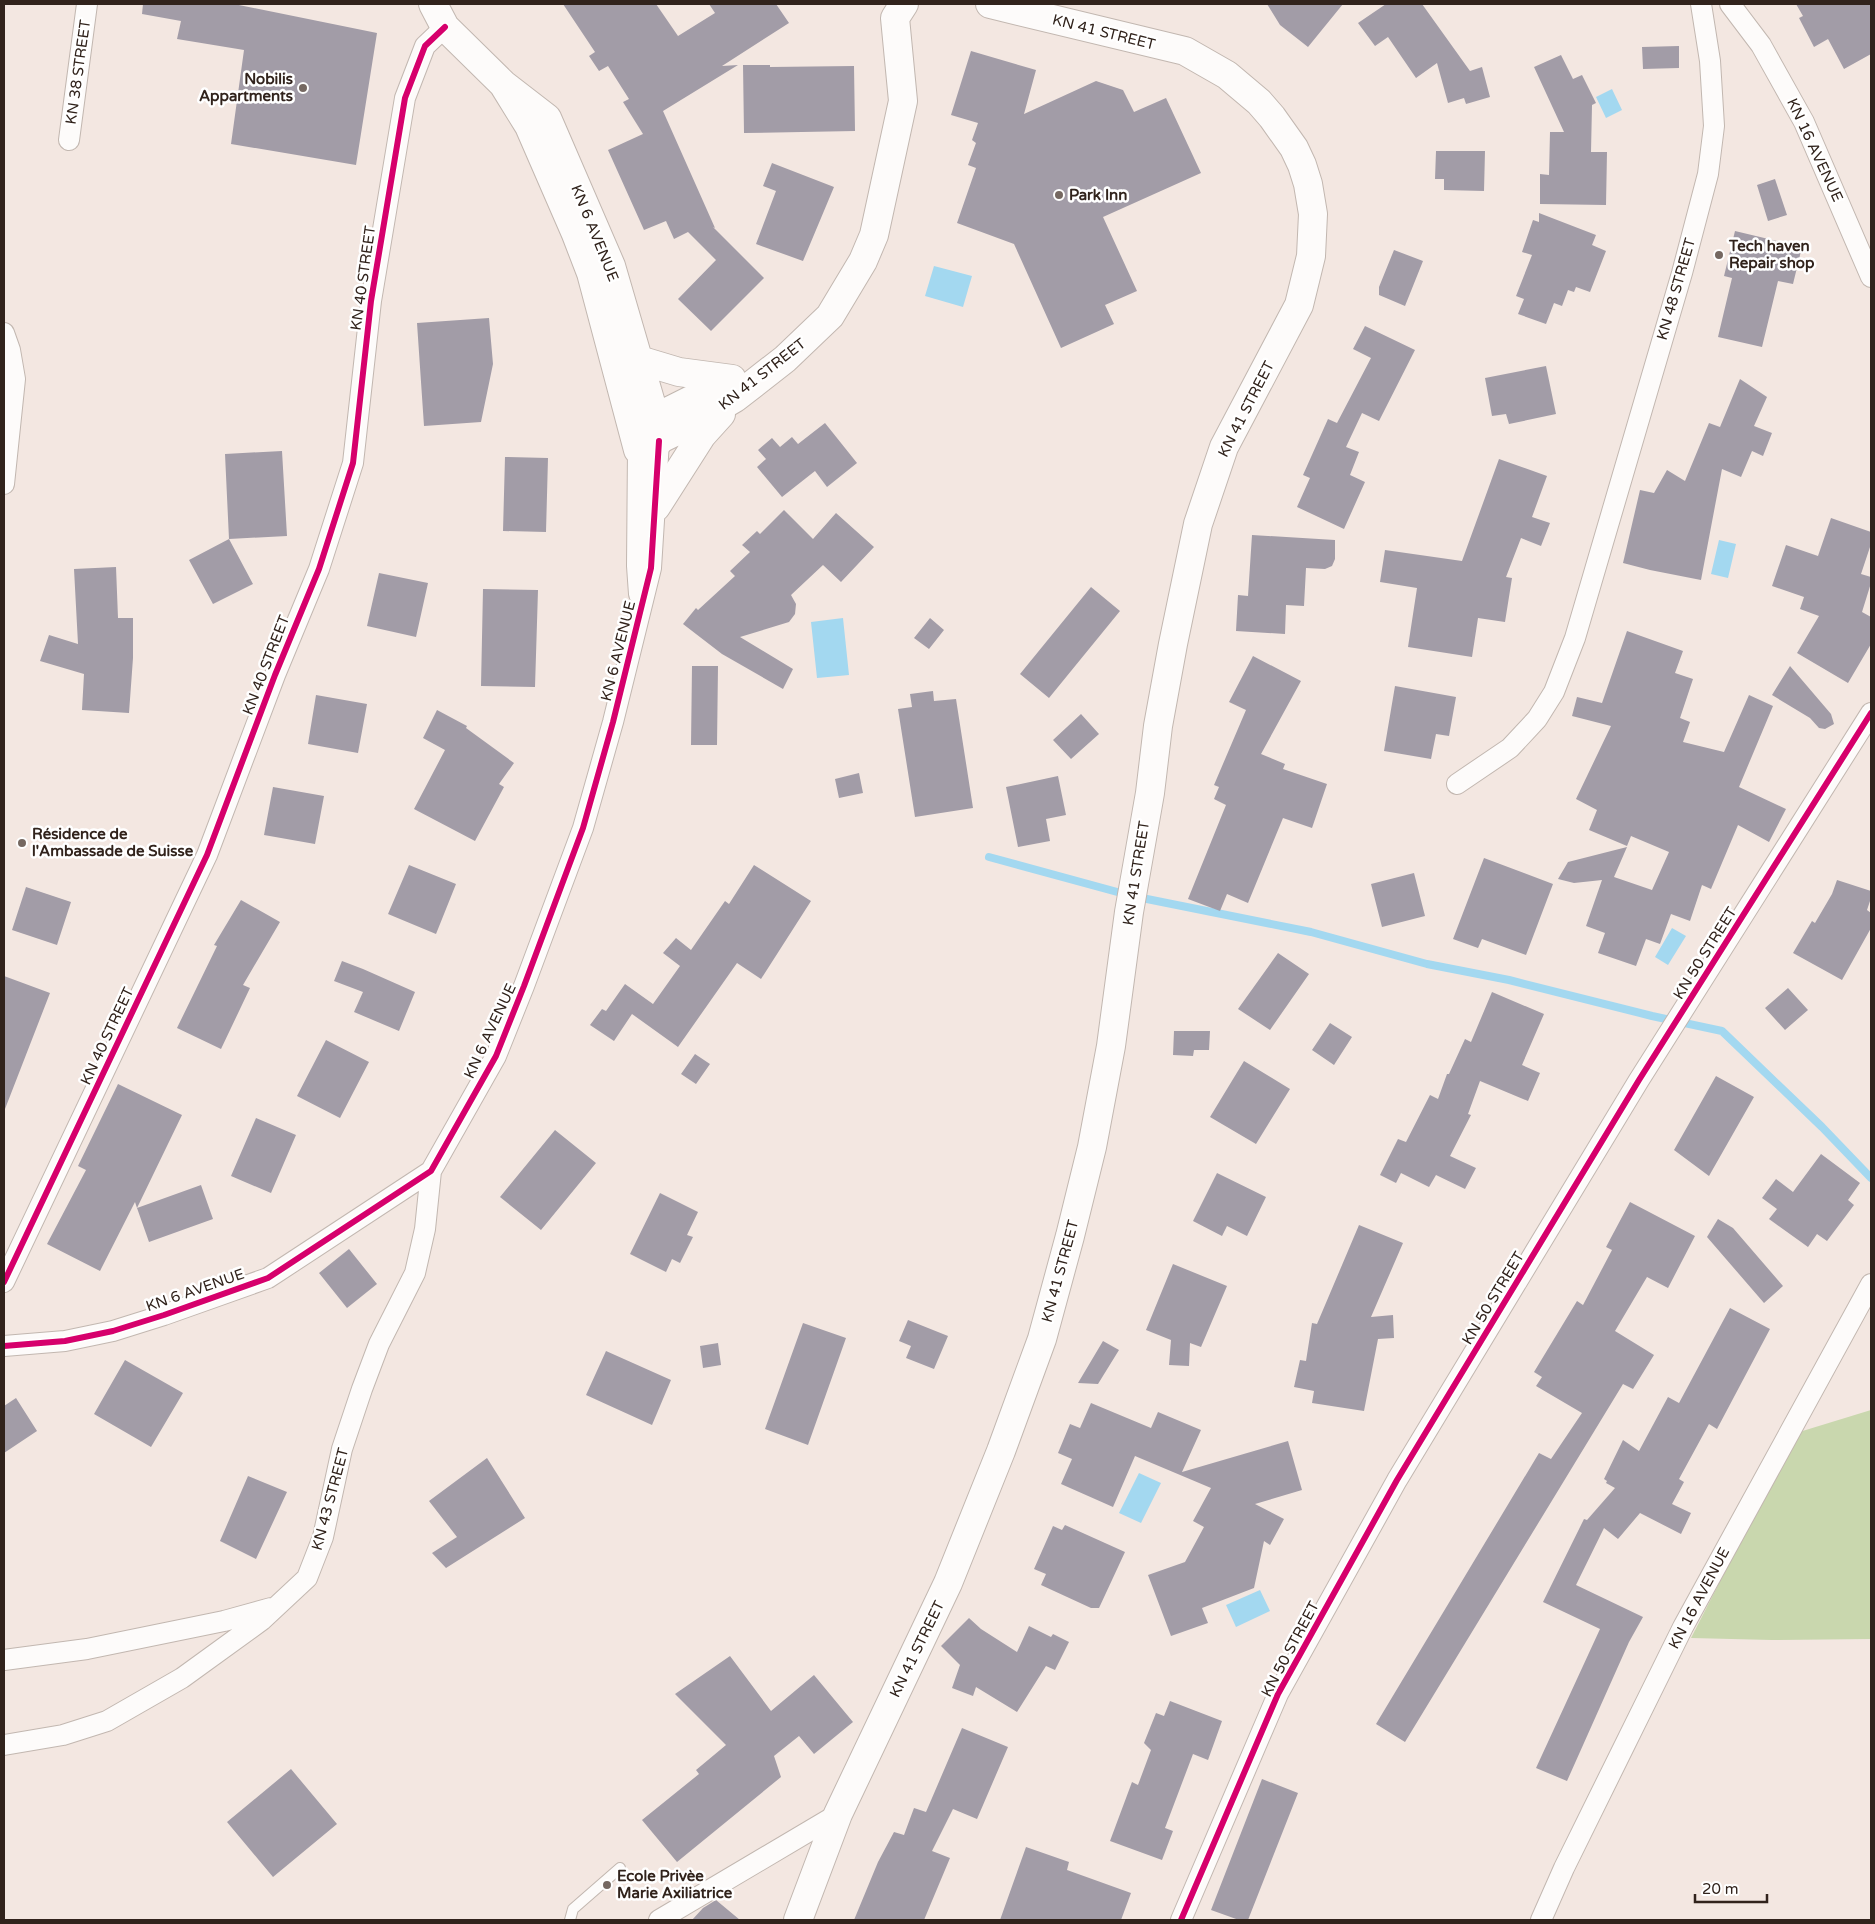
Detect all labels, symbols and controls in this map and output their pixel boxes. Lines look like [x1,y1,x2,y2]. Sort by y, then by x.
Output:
street label: KN 41 STREET [1051,11,1157,53]
street label: KN 38 STREET [62,19,94,125]
place label: Nobilis Appartments [199,70,293,106]
marker: Nobilis Appartments [297,82,309,94]
street label: KN 16 AVENUE [1783,95,1847,205]
street label: KN 6 AVENUE [567,182,623,284]
place label: Park Inn [1069,186,1127,204]
marker: Park Inn [1053,189,1065,201]
street label: KN 40 STREET [347,225,379,331]
street label: KN 48 STREET [1653,236,1699,342]
place label: Tech haven Repair shop [1728,237,1815,273]
marker: Tech haven Repair shop [1713,249,1725,261]
street label: KN 41 STREET [715,334,809,414]
street label: KN 41 STREET [1214,358,1278,460]
street label: KN 6 AVENUE [597,599,639,703]
street label: KN 40 STREET [239,613,293,717]
street label: KN 41 STREET [1119,819,1153,927]
place label: Résidence de l'Ambassade de Suisse [32,825,194,860]
marker: Résidence de l'Ambassade de Suisse [16,837,28,849]
street label: KN 50 STREET [1669,903,1741,1003]
street label: KN 6 AVENUE [460,981,520,1081]
street label: KN 40 STREET [77,984,137,1088]
street label: KN 41 STREET [1038,1218,1082,1324]
street label: KN 50 STREET [1458,1248,1528,1348]
street label: KN 6 AVENUE [143,1265,247,1315]
street label: KN 43 STREET [308,1446,352,1552]
street label: KN 16 AVENUE [1665,1544,1733,1652]
street label: KN 41 STREET [886,1598,948,1700]
street label: KN 50 STREET [1257,1598,1323,1700]
place label: Ecole Privèe Marie Axiliatrice [617,1867,733,1902]
scale bar [1695,1872,1768,1904]
marker: Ecole Privèe Marie Axiliatrice [601,1879,613,1891]
text: 20 m [1702,1880,1739,1898]

